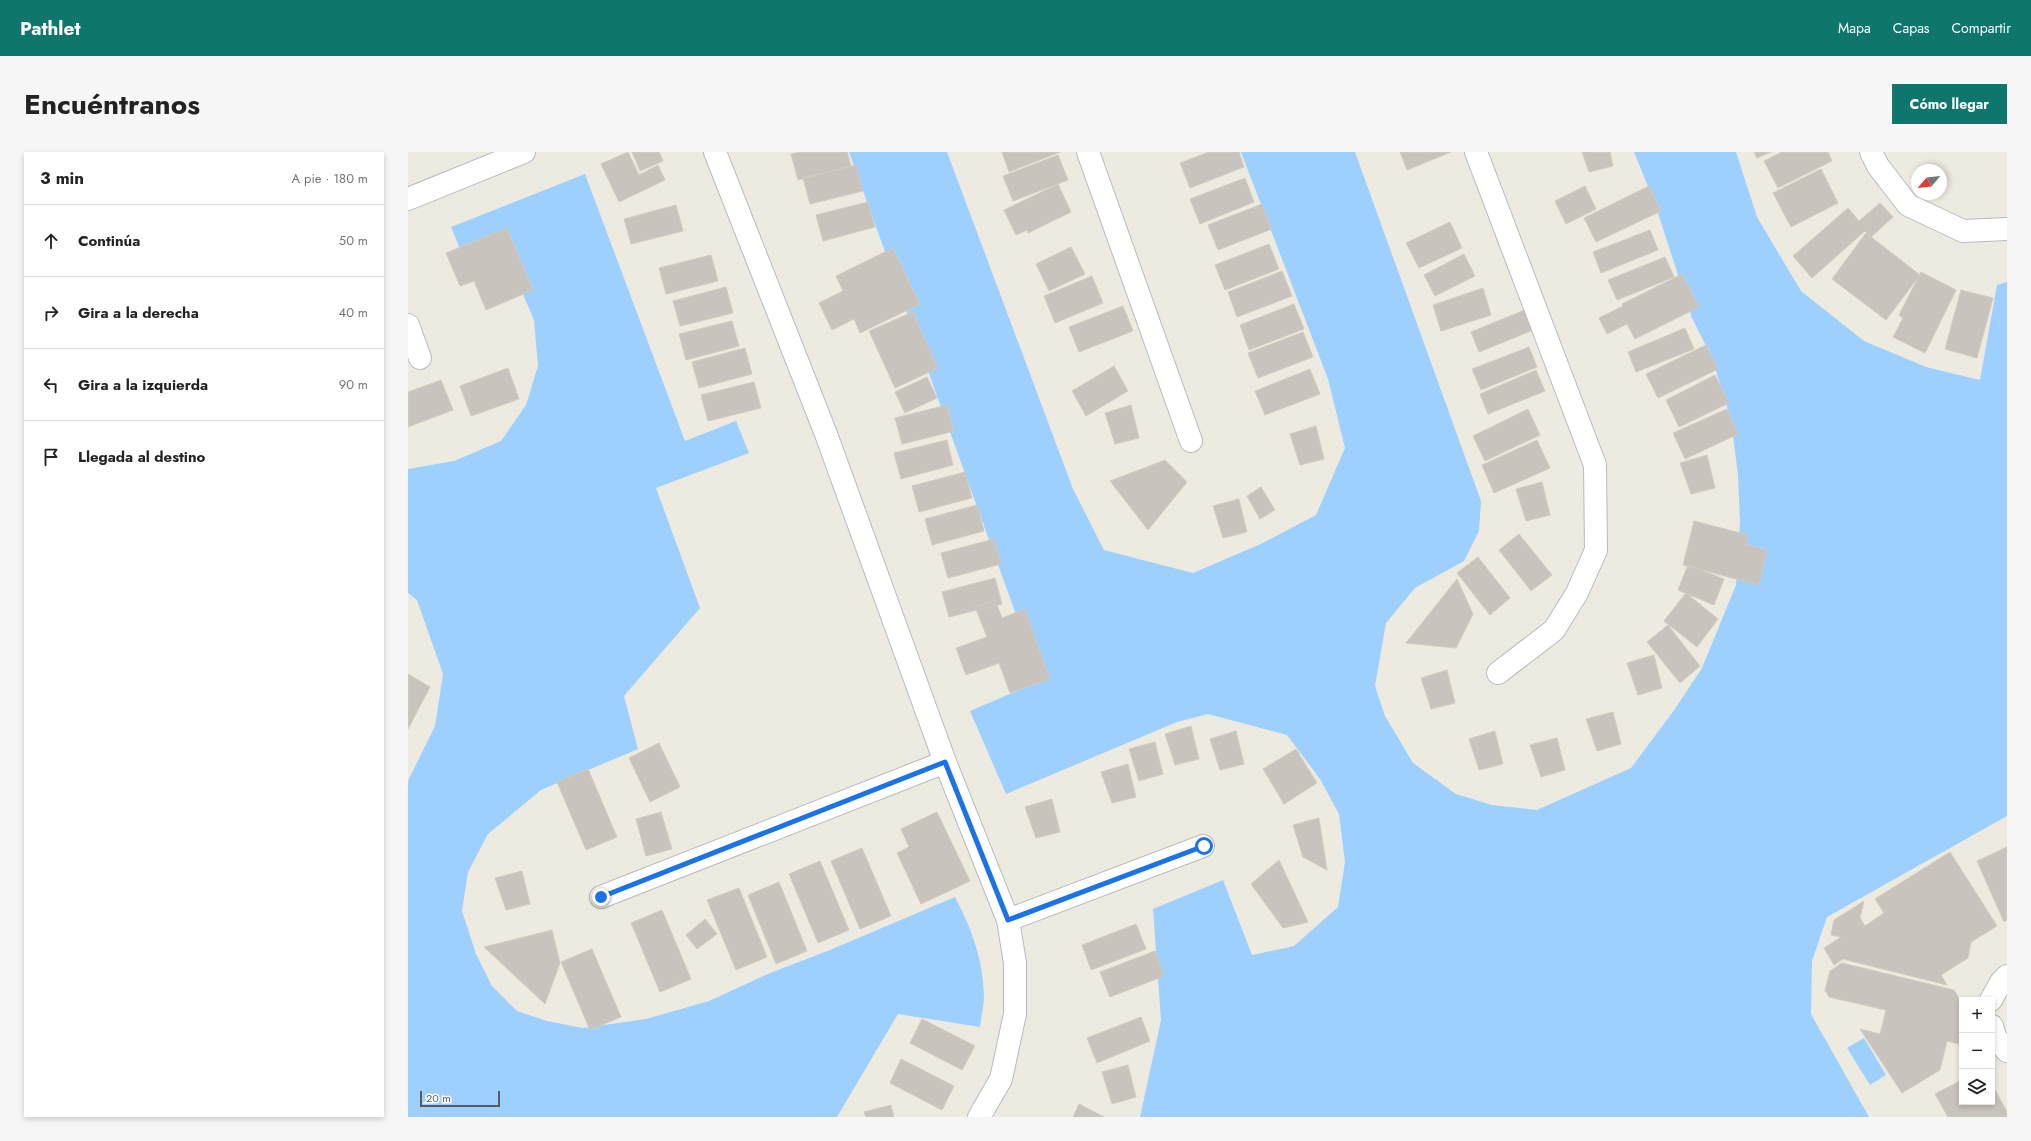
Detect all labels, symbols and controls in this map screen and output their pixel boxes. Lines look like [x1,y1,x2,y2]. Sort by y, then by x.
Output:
text: Pathlet [20,15,80,42]
text: Mapa [1838,18,1871,38]
text: Capas [1893,18,1930,38]
text: Compartir [1952,18,2011,38]
text: Encuéntranos [24,84,200,125]
button: Cómo llegar [1892,84,2007,124]
north arrow [1911,164,1947,200]
text: 3 min [40,166,84,190]
text: A pie · 180 m [292,169,368,188]
icon: ahead [40,230,62,252]
text: Continúa [78,230,140,252]
text: 50 m [339,231,368,250]
icon: right [40,302,62,324]
text: Gira a la derecha [78,302,199,324]
text: 40 m [339,303,368,322]
icon: left [40,374,62,396]
text: Gira a la izquierda [78,374,208,396]
text: 90 m [339,375,368,394]
icon: arrive [40,446,62,468]
text: Llegada al destino [78,446,205,468]
route start [1195,837,1213,855]
route end [592,888,610,906]
map controls [1959,997,1995,1105]
button: + [1959,997,1995,1033]
button: − [1959,1033,1995,1069]
button: layers [1959,1069,1995,1105]
scale bar [420,1089,500,1108]
text: 20 m [426,1090,451,1106]

